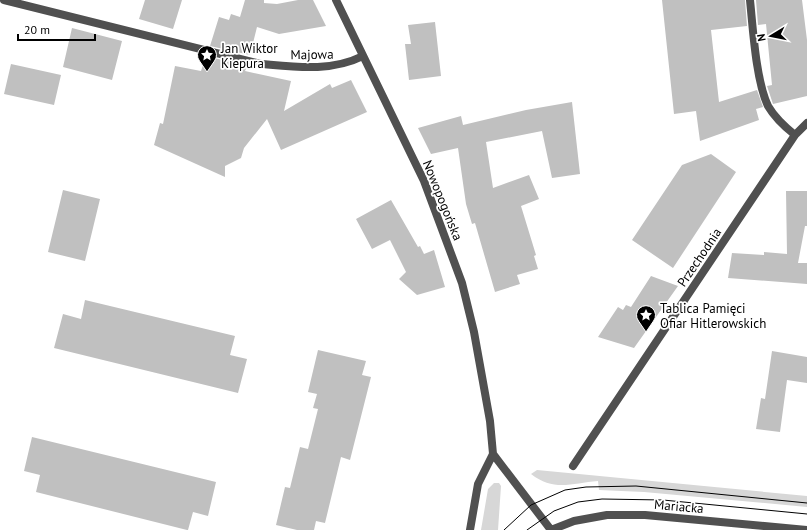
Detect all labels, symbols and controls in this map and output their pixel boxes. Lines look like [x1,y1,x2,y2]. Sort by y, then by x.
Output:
scale bar [18,16,95,42]
north arrow [751,16,791,56]
text: 20 m [24,22,50,37]
text: N [754,33,769,43]
place label: Jan Wiktor Kiepura [220,40,278,72]
place icon: Jan Wiktor Kiepura [196,44,218,72]
street label: Majowa [290,46,334,63]
street label: Nowopogońska [419,158,466,243]
street label: Przechodnia [674,225,725,290]
place label: Tablica Pamięci Ofiar Hitlerowskich [660,300,766,332]
place icon: Tablica Pamięci Ofiar Hitlerowskich [635,304,657,332]
street label: Mariacka [653,496,704,517]

